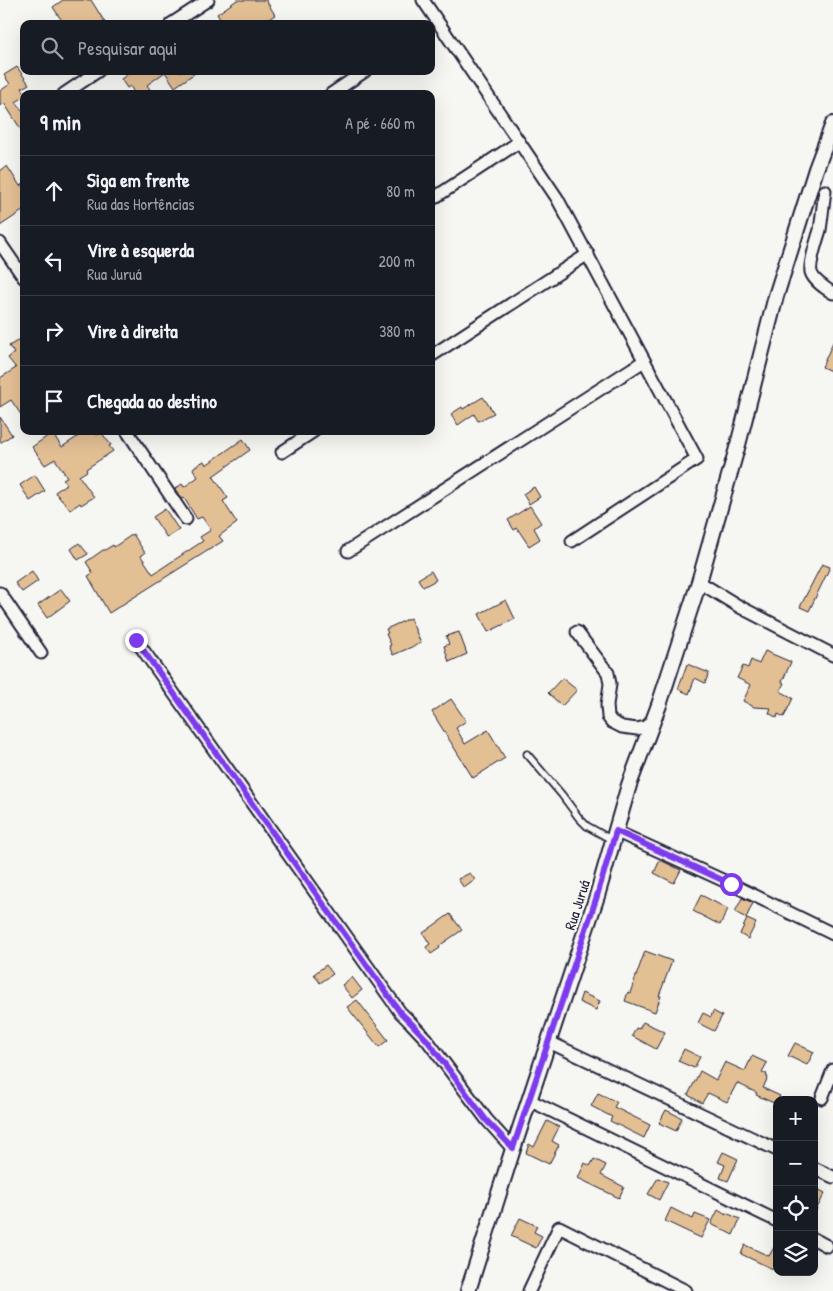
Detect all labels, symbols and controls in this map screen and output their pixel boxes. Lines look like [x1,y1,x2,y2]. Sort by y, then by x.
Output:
search box [20,20,435,75]
icon: search [38,34,66,62]
text: Pesquisar aqui [78,35,177,61]
text: 9 min [40,108,81,137]
text: A pé · 660 m [345,112,415,134]
text: Siga em frente [87,167,190,193]
icon: ahead [40,177,68,205]
text: 80 m [386,180,415,202]
text: Rua das Hortências [87,193,194,215]
text: Vire à esquerda [87,237,194,263]
icon: left [40,247,68,275]
text: 200 m [379,250,415,272]
text: Rua Juruá [87,263,142,285]
icon: right [40,317,68,345]
text: Vire à direita [87,318,178,344]
text: 380 m [379,320,415,342]
icon: arrive [40,387,68,415]
text: Chegada ao destino [87,388,217,414]
route end [125,629,148,652]
route start [720,873,743,896]
street label: Rua Juruá [559,877,595,933]
map controls [773,1096,818,1276]
button: + [773,1096,818,1141]
button: − [773,1141,818,1186]
button: locate [773,1186,818,1231]
button: layers [773,1231,818,1276]

